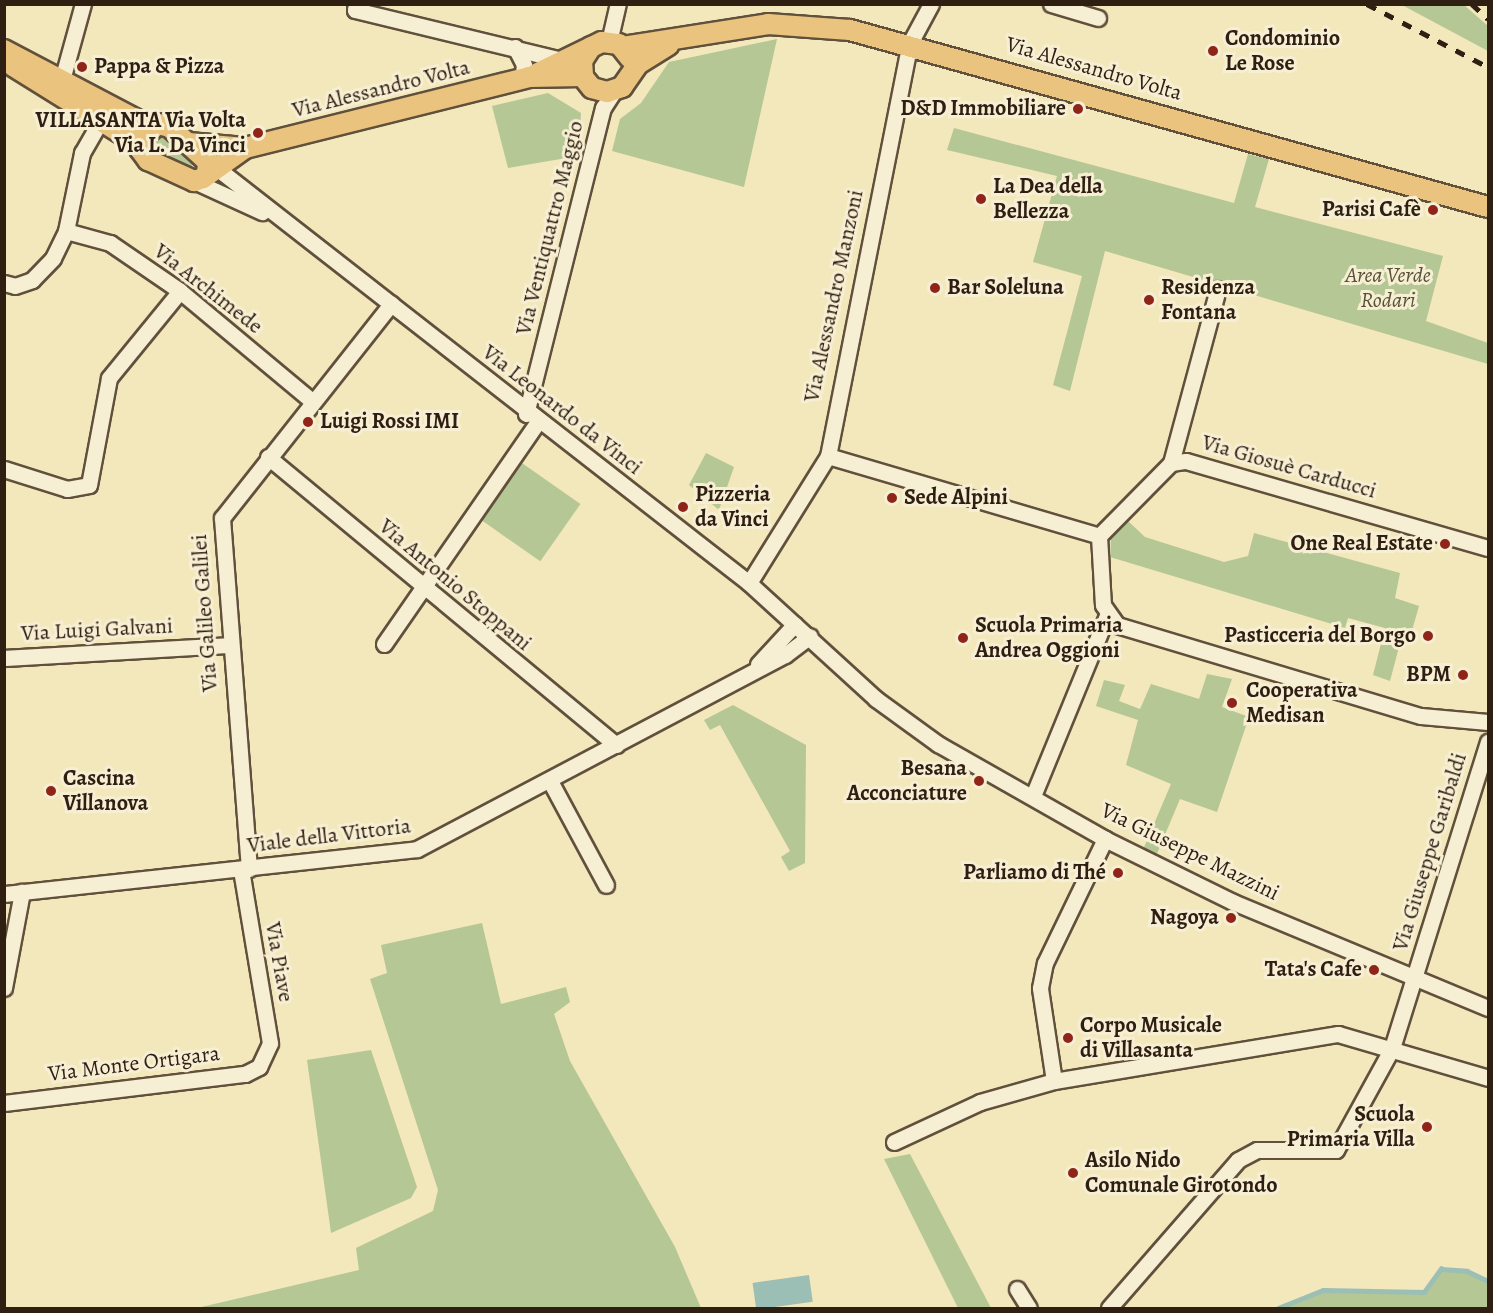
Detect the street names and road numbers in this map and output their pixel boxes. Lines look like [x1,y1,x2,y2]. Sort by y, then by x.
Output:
street label: Via Alessandro Volta [1003,31,1185,107]
street label: Via Alessandro Volta [290,54,472,124]
street label: Via Ventiquattro Maggio [511,118,589,338]
street label: Via Alessandro Manzoni [799,187,869,405]
street label: Via Archimede [148,238,268,340]
street label: Via Leonardo da Vinci [477,339,647,481]
street label: Via Giosuè Carducci [1199,429,1379,505]
street label: Via Antonio Stoppani [373,513,537,657]
street label: Via Galileo Galilei [186,533,224,693]
street label: Via Luigi Galvani [20,613,174,647]
street label: Via Giuseppe Garibaldi [1387,750,1473,954]
street label: Via Giuseppe Mazzini [1096,797,1284,907]
street label: Viale della Vittoria [246,813,412,859]
street label: Via Piave [259,920,299,1004]
street label: Via Monte Ortigara [47,1040,221,1088]

